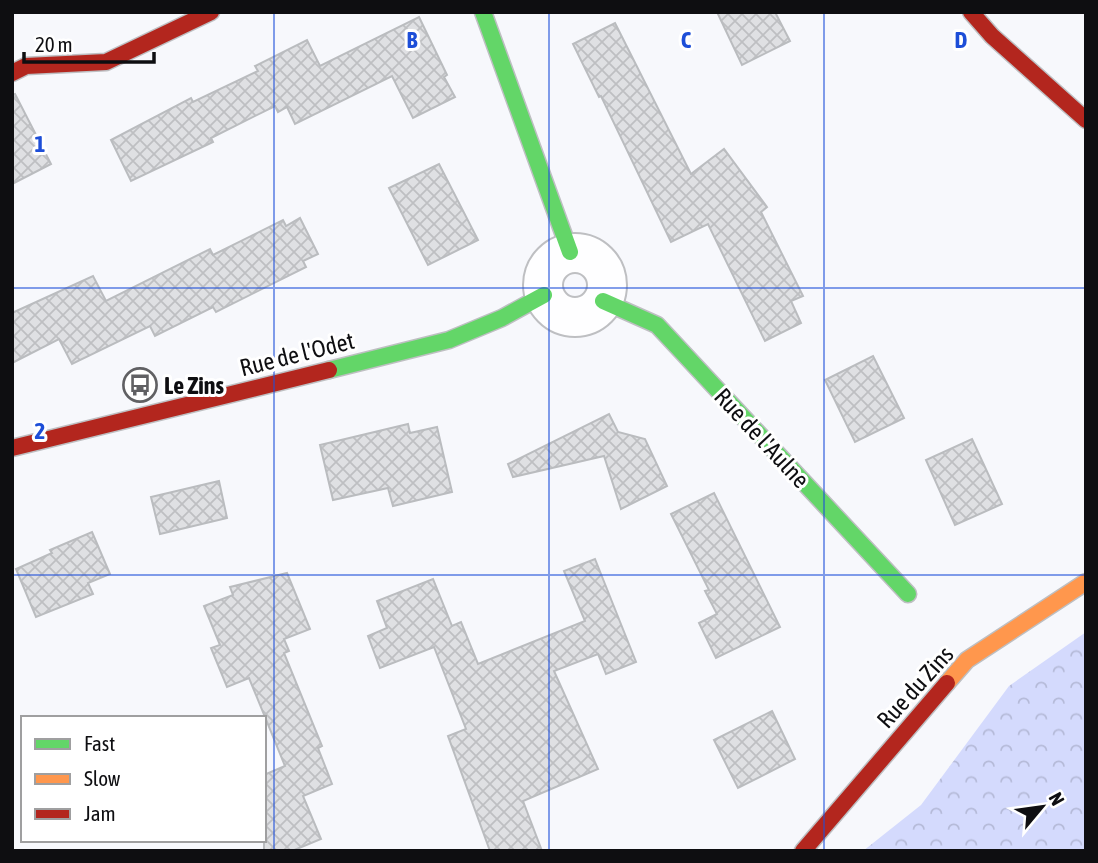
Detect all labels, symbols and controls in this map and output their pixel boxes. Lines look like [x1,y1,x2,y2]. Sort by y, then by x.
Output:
scale bar [24,21,154,65]
text: B [407,27,418,53]
text: C [681,27,692,53]
text: D [955,27,968,53]
text: 20 m [35,32,73,56]
text: 1 [35,131,46,157]
street label: Rue de l'Odet [237,327,357,381]
bus stop icon: Le Zins [121,366,159,404]
place label: Le Zins [164,372,224,399]
street label: Rue de l'Aulne [709,383,815,493]
text: 2 [35,418,45,444]
street label: Rue du Zins [871,641,959,733]
legend [21,716,266,842]
text: Fast [84,731,115,755]
text: Slow [84,766,121,790]
north arrow [1007,772,1077,842]
text: N [1045,789,1069,809]
text: Jam [84,801,116,825]

